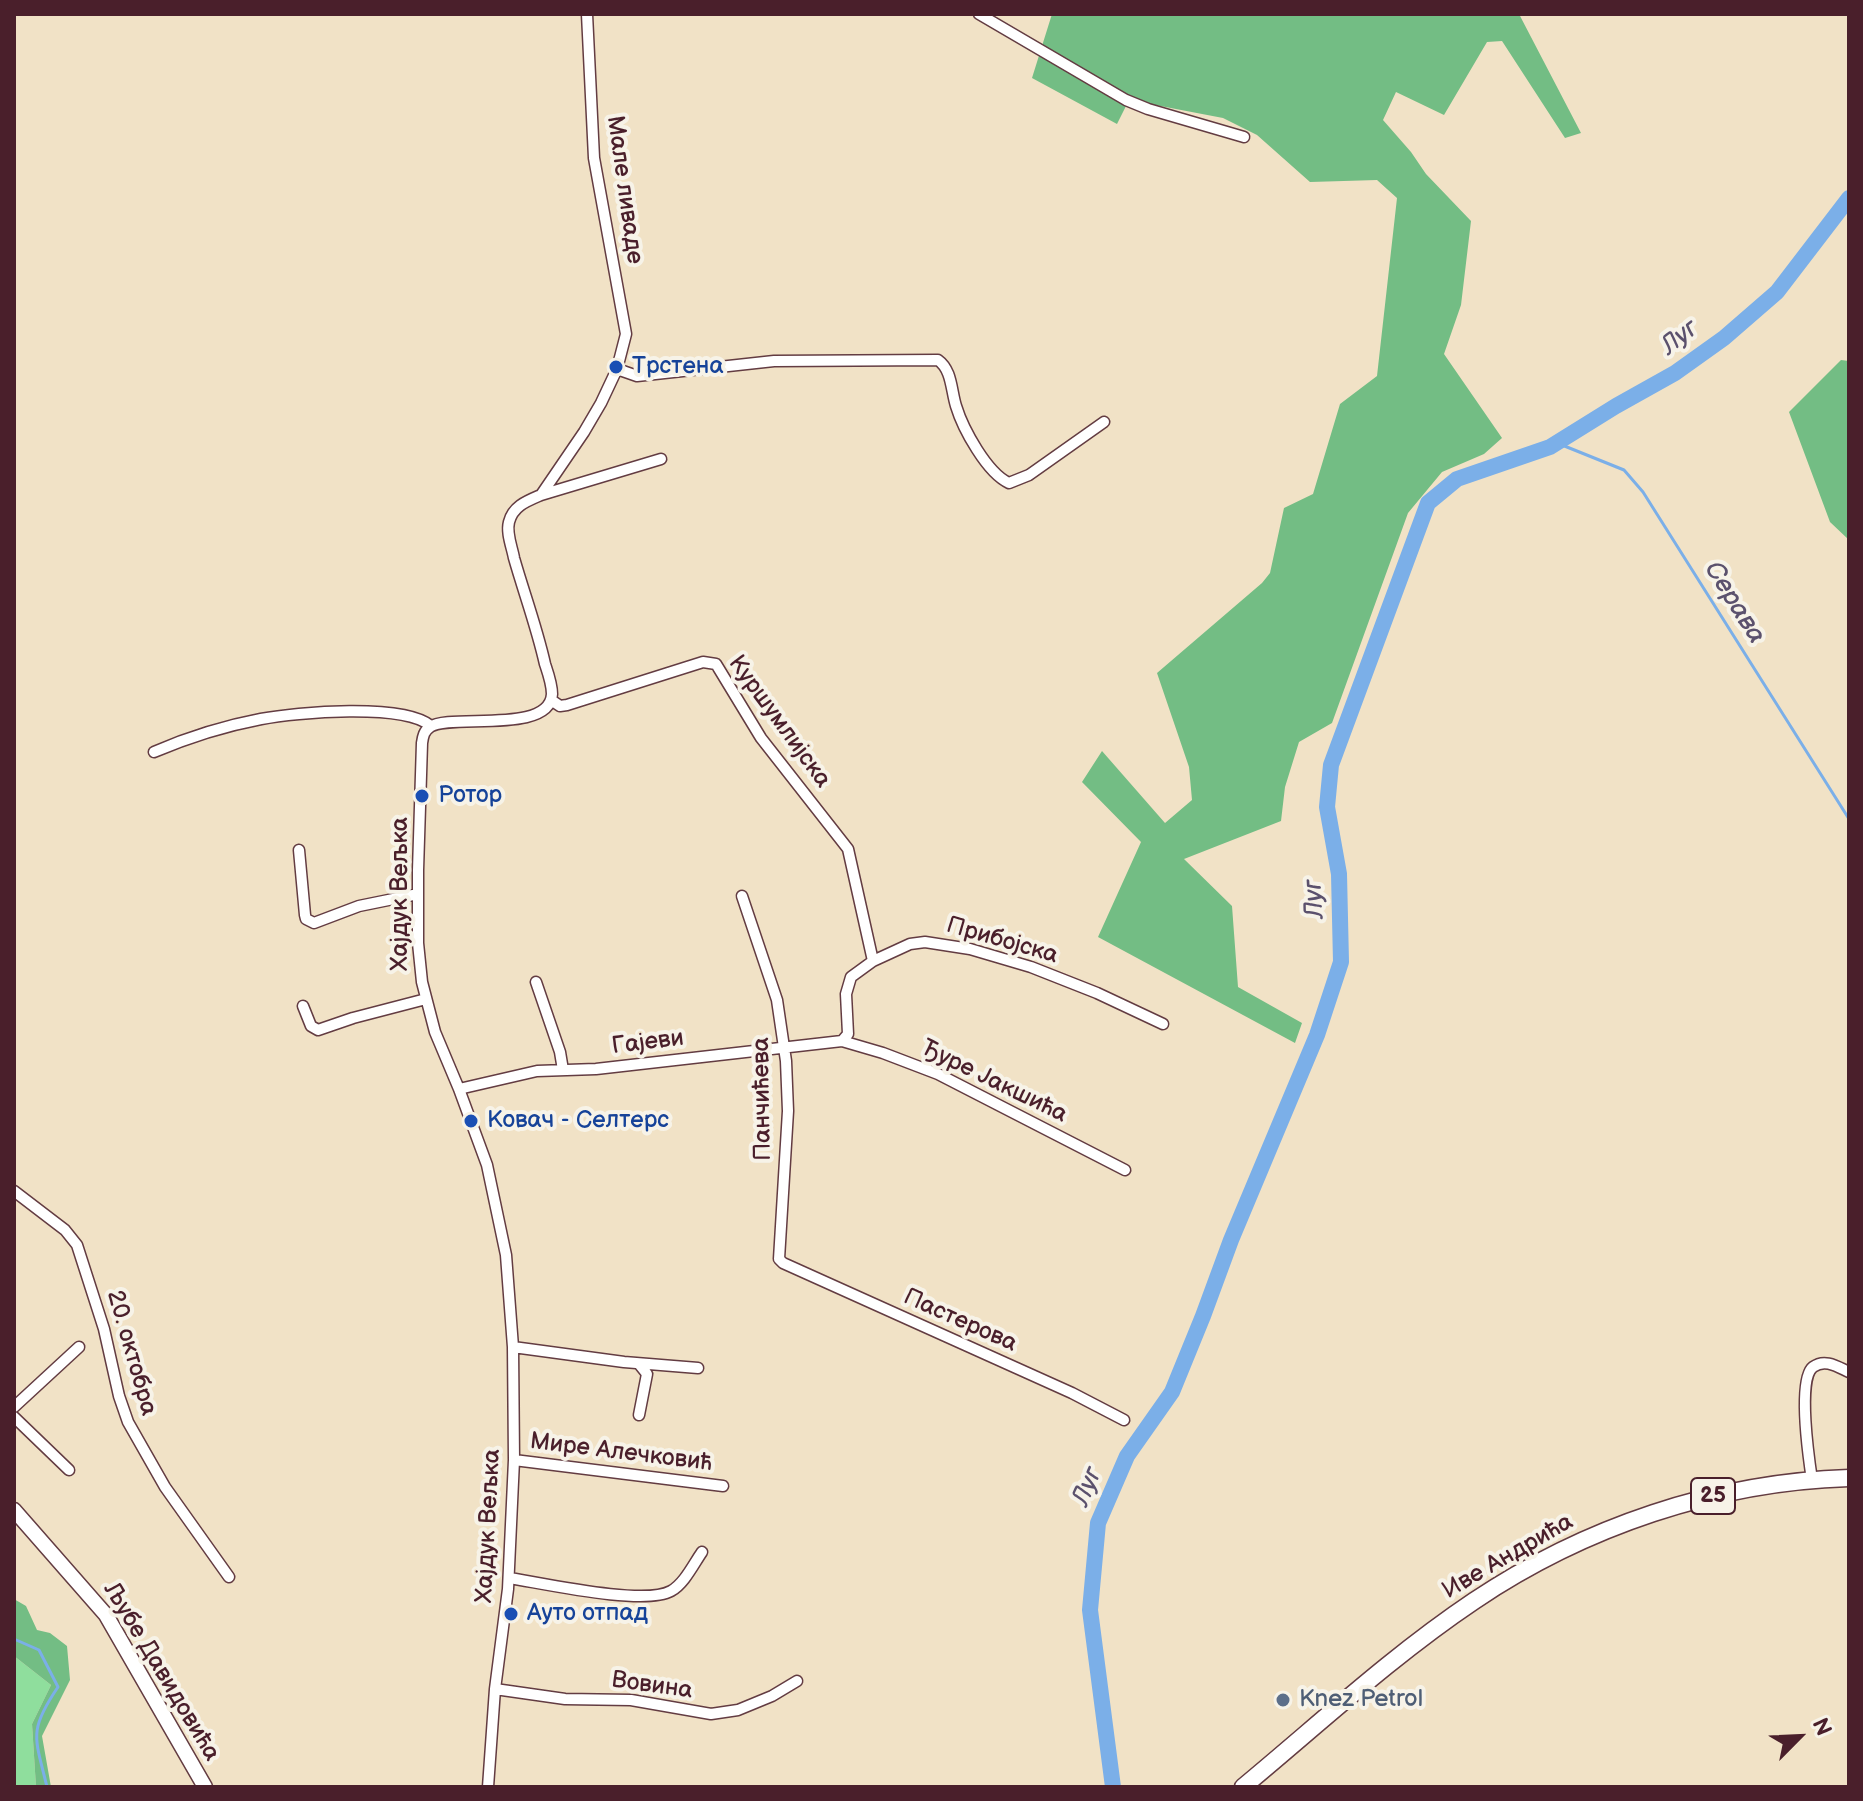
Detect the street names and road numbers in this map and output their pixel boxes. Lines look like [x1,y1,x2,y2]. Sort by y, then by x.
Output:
street label: Мале ливаде [599,114,649,266]
street label: Куршумлијска [721,650,837,794]
street label: Хајдук Вељка [387,817,415,971]
street label: Прибојска [943,911,1061,971]
street label: Гајеви [610,1024,686,1062]
street label: Ђуре Јакшића [916,1034,1072,1130]
street label: Панчићева [748,1037,778,1161]
street label: Пастерова [899,1283,1021,1359]
street label: 20. октобра [99,1287,163,1419]
street label: Мире Алечковић [528,1428,714,1478]
street label: Хајдук Вељка [471,1448,507,1604]
road number: 25 [1691,1478,1735,1514]
street label: Иве Андрића [1438,1508,1578,1606]
street label: Љубе Давидовића [96,1578,226,1766]
street label: Вовина [610,1666,694,1706]

